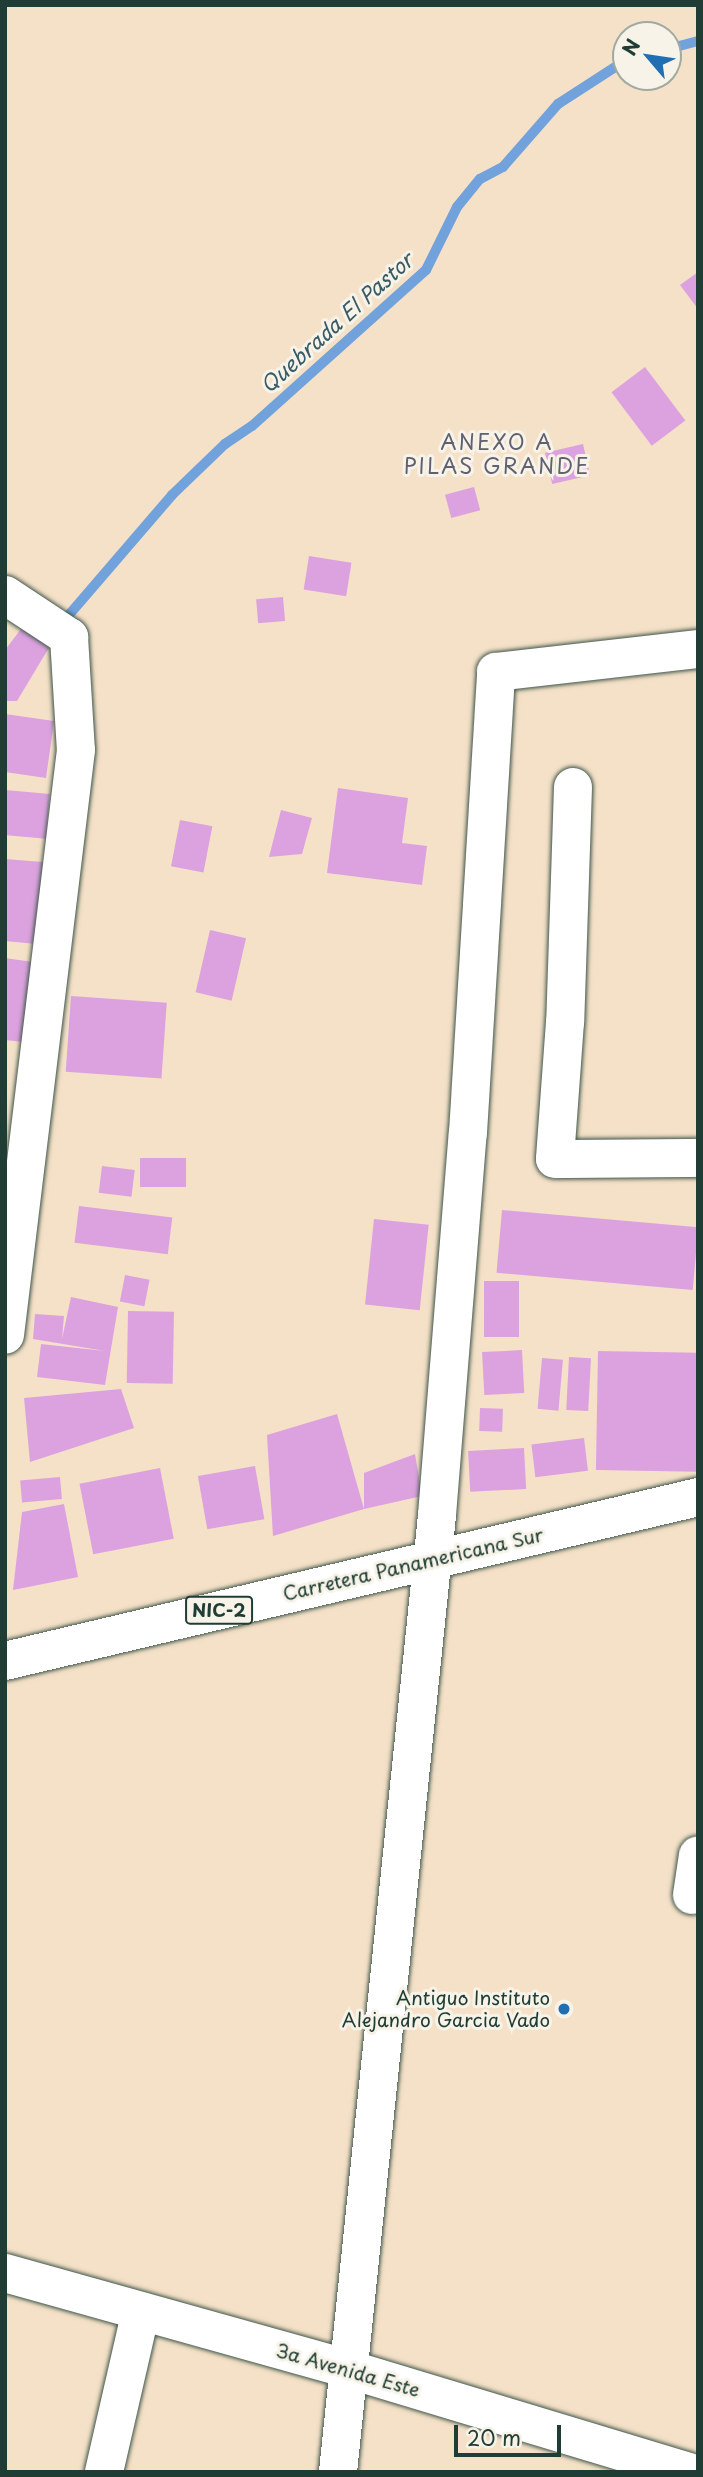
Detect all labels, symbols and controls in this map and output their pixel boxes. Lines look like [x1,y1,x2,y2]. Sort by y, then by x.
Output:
north arrow [612,21,682,91]
text: N [614,33,646,60]
water label: Quebrada El Pastor [254,247,418,397]
district label: ANEXO A PILAS GRANDE [406,428,588,478]
street label: Carretera Panamericana Sur [280,1523,546,1605]
road number: NIC-2 [184,1596,254,1624]
place label: Antiguo Instituto Alejandro Garcia Vado [342,1987,550,2031]
marker: Antiguo Instituto Alejandro Garcia Vado [556,2001,572,2017]
street label: 3a Avenida Este [274,2339,422,2401]
scale bar [458,2410,565,2454]
text: 20 m [467,2421,521,2453]

